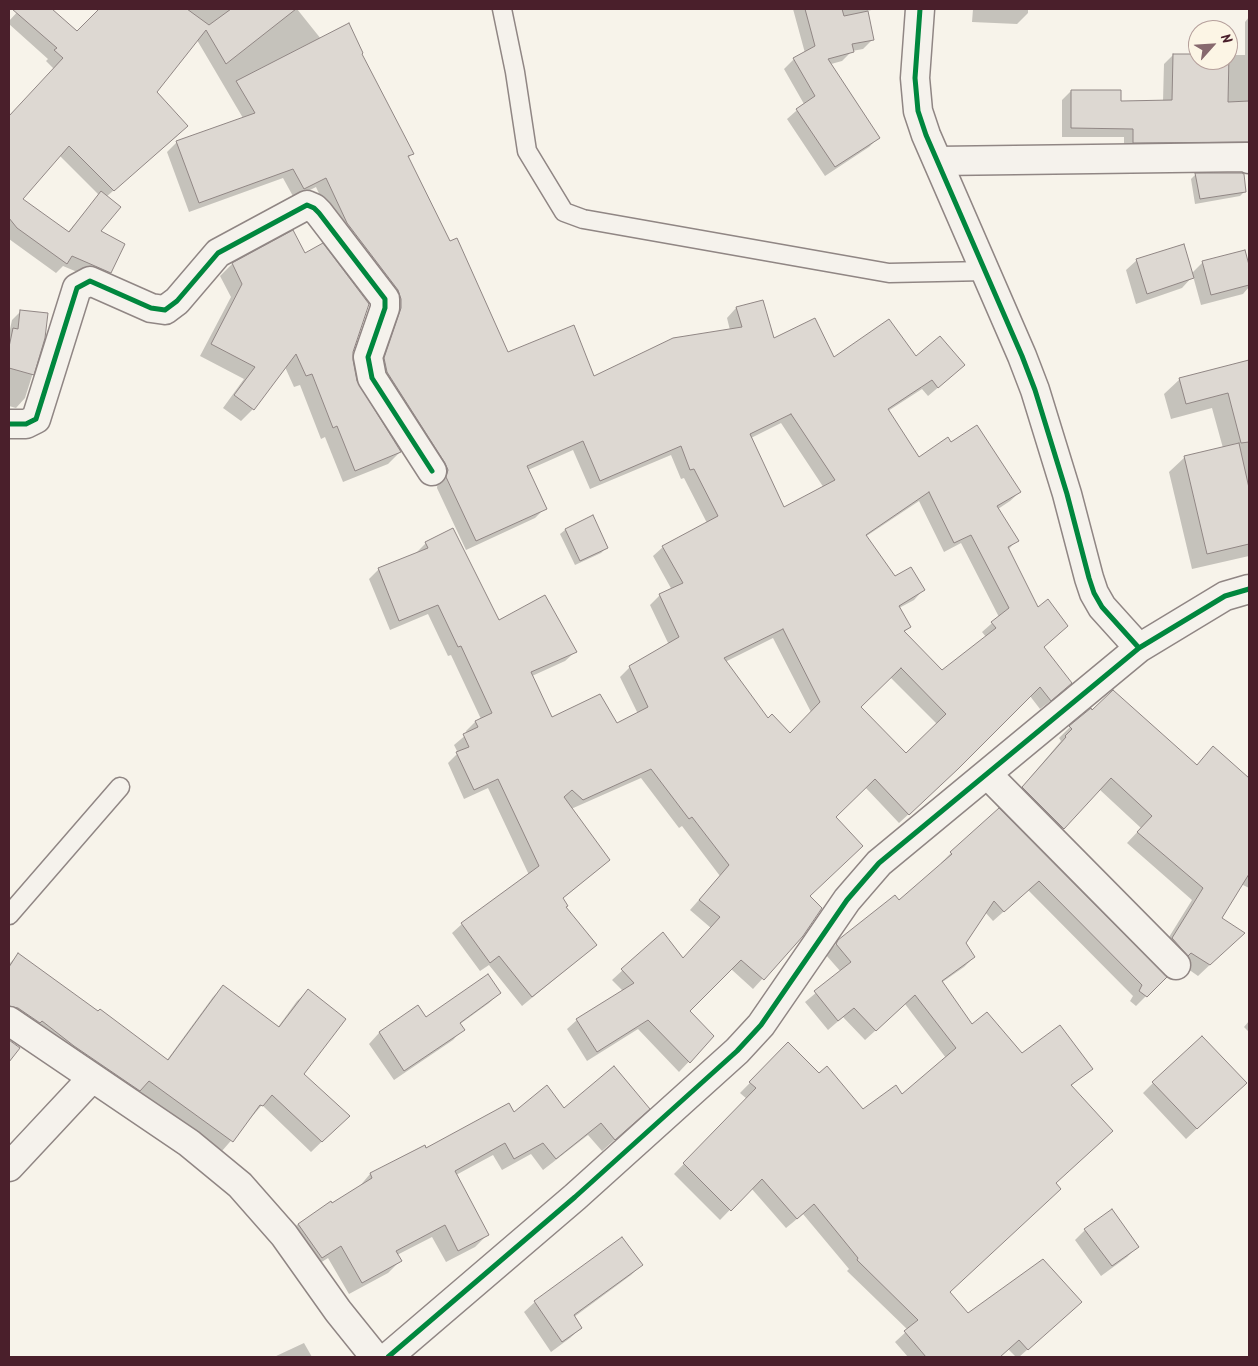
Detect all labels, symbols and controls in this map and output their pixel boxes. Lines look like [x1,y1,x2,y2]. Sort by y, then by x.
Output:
north arrow [1188,20,1238,70]
text: N [1214,30,1237,48]

